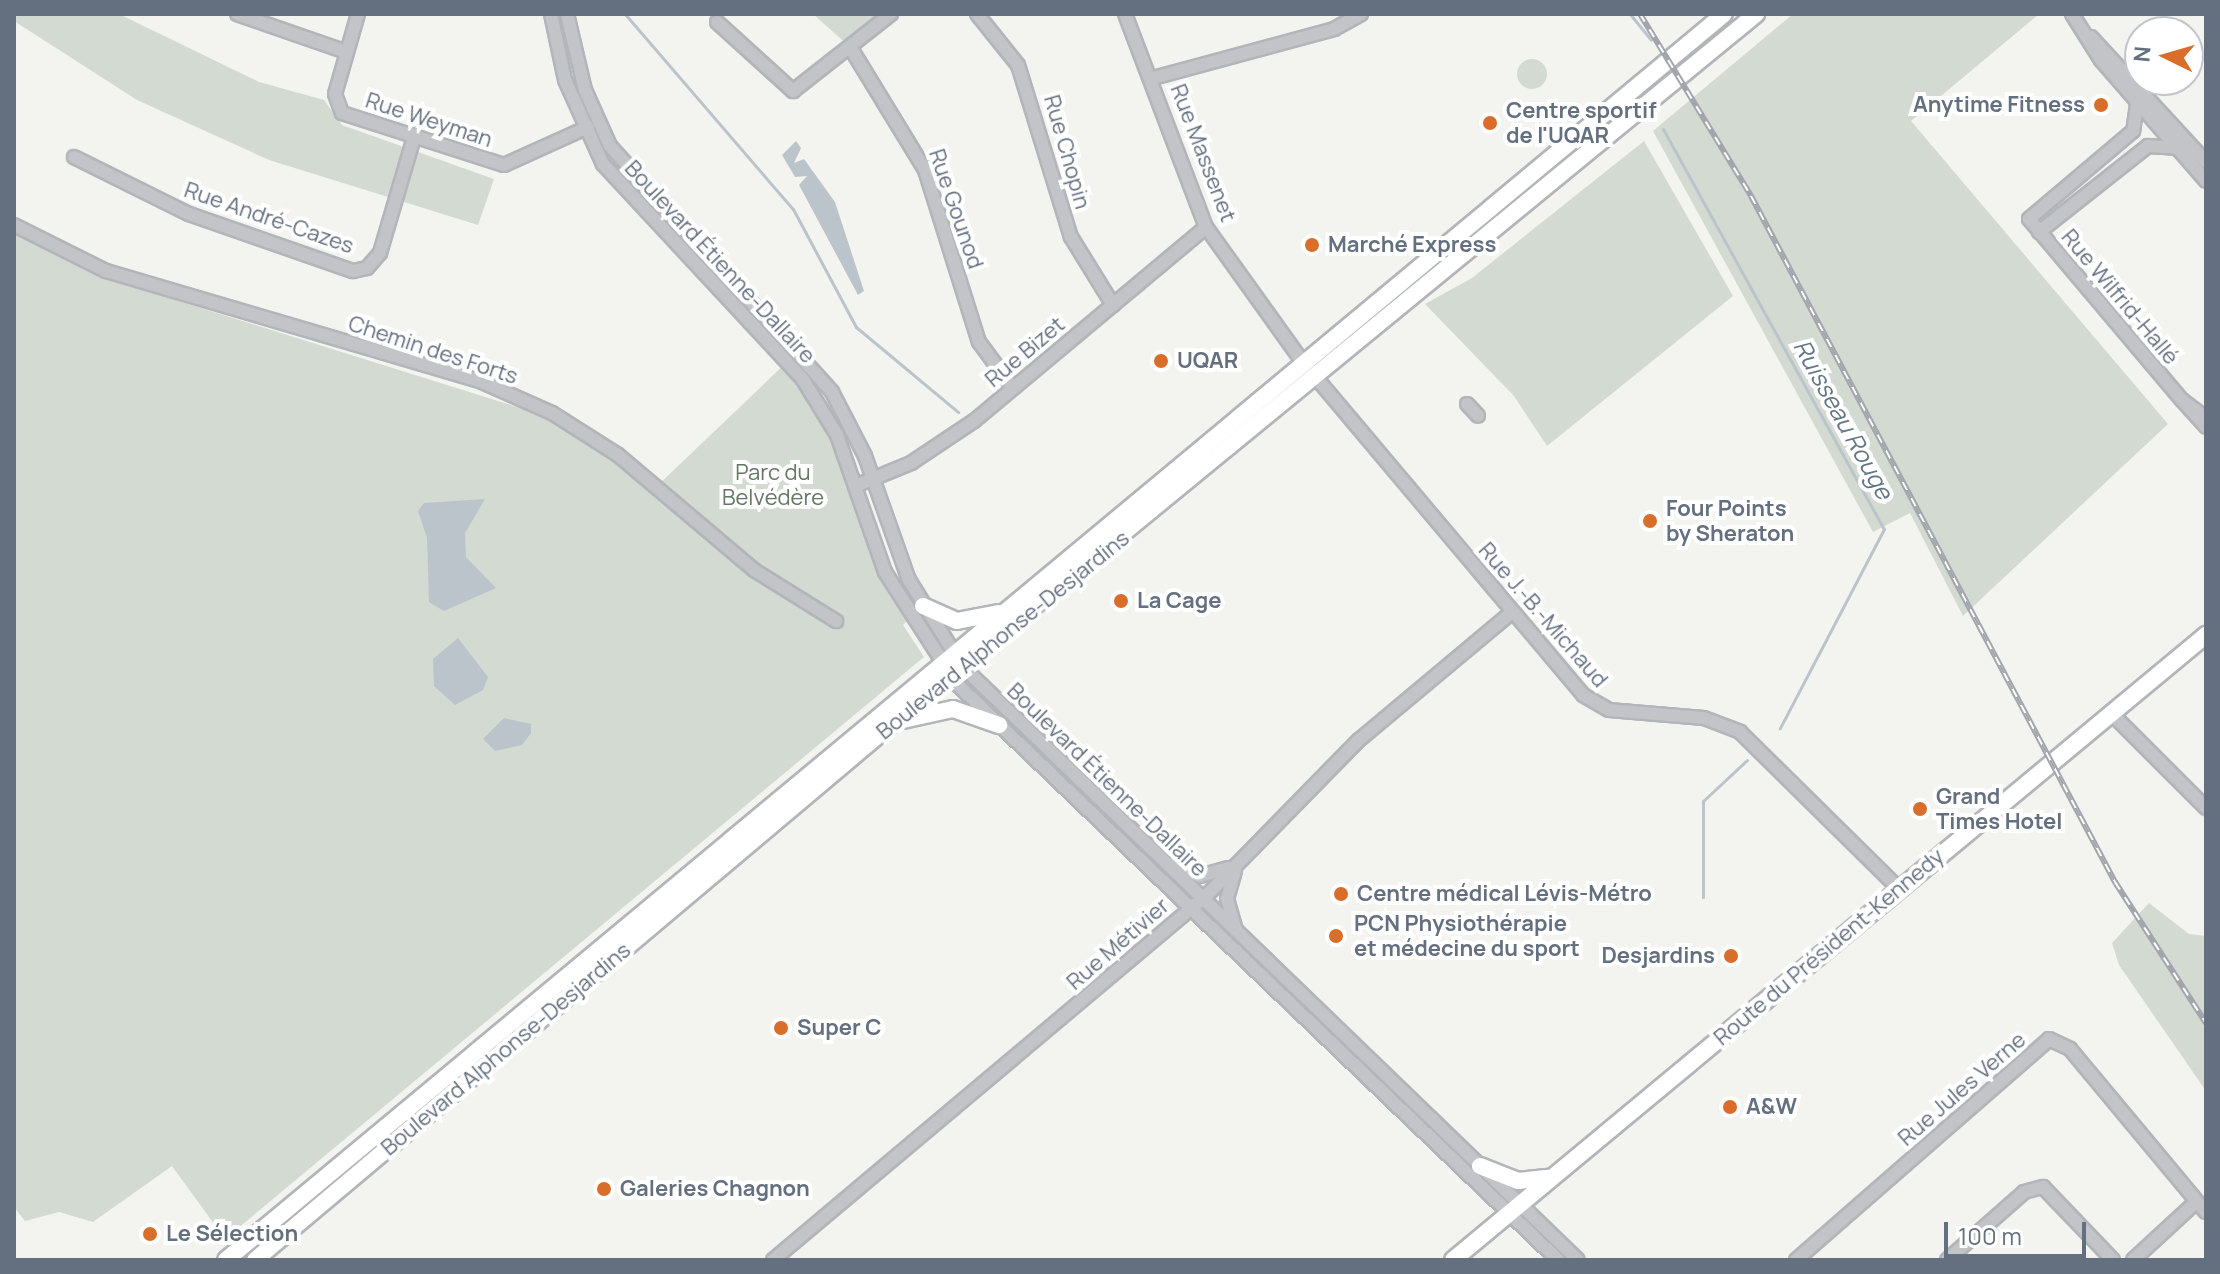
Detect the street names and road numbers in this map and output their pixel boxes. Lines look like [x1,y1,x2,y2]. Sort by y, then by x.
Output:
street label: Rue Massenet [1165,80,1241,226]
street label: Rue Weyman [362,87,496,153]
street label: Rue Chopin [1038,92,1096,212]
street label: Rue Gounod [923,146,989,272]
street label: Boulevard Étienne-Dallaire [619,155,821,369]
street label: Rue André-Cazes [181,177,357,259]
street label: Rue Wilfrid-Hallé [2056,224,2184,370]
street label: Chemin des Forts [345,310,521,390]
street label: Rue Bizet [980,311,1070,393]
street label: Boulevard Alphonse-Desjardins [871,525,1135,745]
street label: Rue J.-B.-Michaud [1473,537,1613,693]
street label: Boulevard Étienne-Dallaire [1002,678,1212,882]
street label: Route du Président-Kennedy [1709,843,1949,1051]
street label: Rue Métivier [1062,893,1174,995]
street label: Boulevard Alphonse-Desjardins [376,937,636,1161]
street label: Rue Jules Verne [1893,1027,2031,1151]

